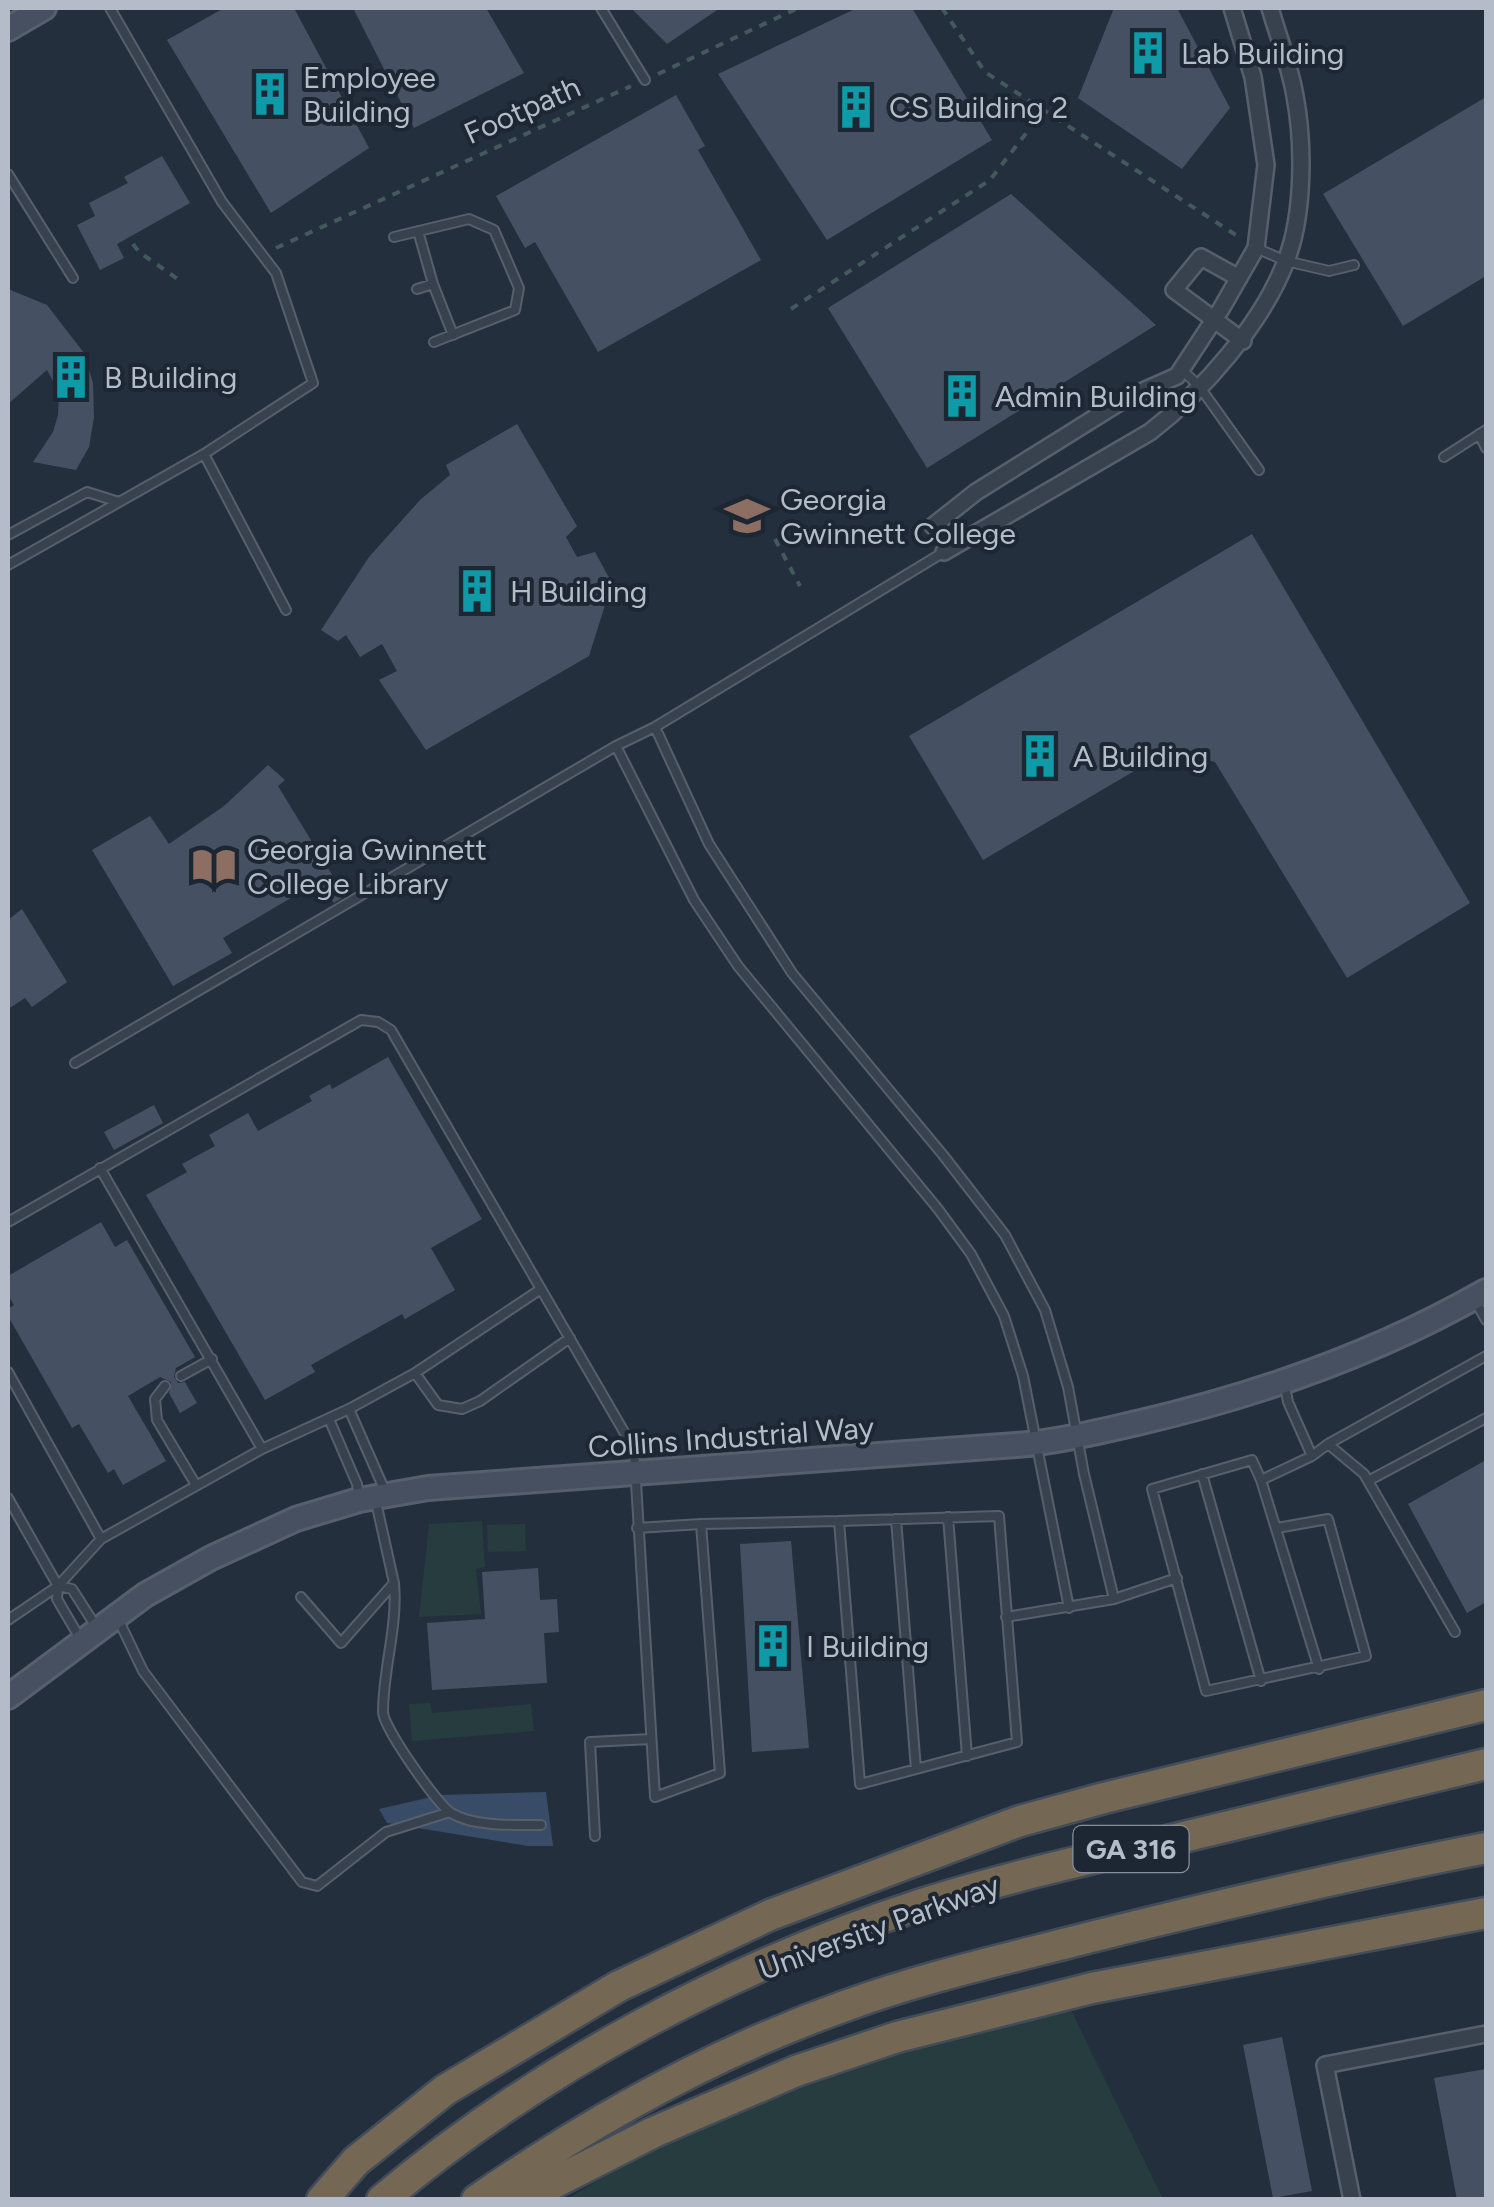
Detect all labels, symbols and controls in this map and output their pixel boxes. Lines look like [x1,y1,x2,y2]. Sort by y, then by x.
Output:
building icon: Lab Building [1124,29,1172,77]
place label: Lab Building [1181,35,1344,72]
place label: Employee Building [303,59,436,130]
street label: Footpath [458,68,586,152]
building icon: Employee Building [246,70,294,118]
building icon: CS Building 2 [832,83,880,131]
place label: CS Building 2 [889,89,1068,126]
building icon: B Building [47,353,95,401]
place label: B Building [104,359,237,396]
building icon: Admin Building [938,372,986,420]
place label: Admin Building [995,378,1197,415]
place label: Georgia Gwinnett College [780,481,1016,552]
school or university icon: Georgia Gwinnett College [723,492,771,540]
building icon: H Building [453,567,501,615]
place label: H Building [510,573,647,610]
building icon: A Building [1016,732,1064,780]
place label: A Building [1073,738,1208,775]
place label: Georgia Gwinnett College Library [247,831,487,902]
library icon: Georgia Gwinnett College Library [190,842,238,890]
street label: Collins Industrial Way [587,1409,875,1465]
building icon: I Building [749,1622,797,1670]
place label: I Building [806,1628,929,1665]
road number: GA 316 [1074,1826,1188,1872]
street label: University Parkway [754,1866,1005,1988]

